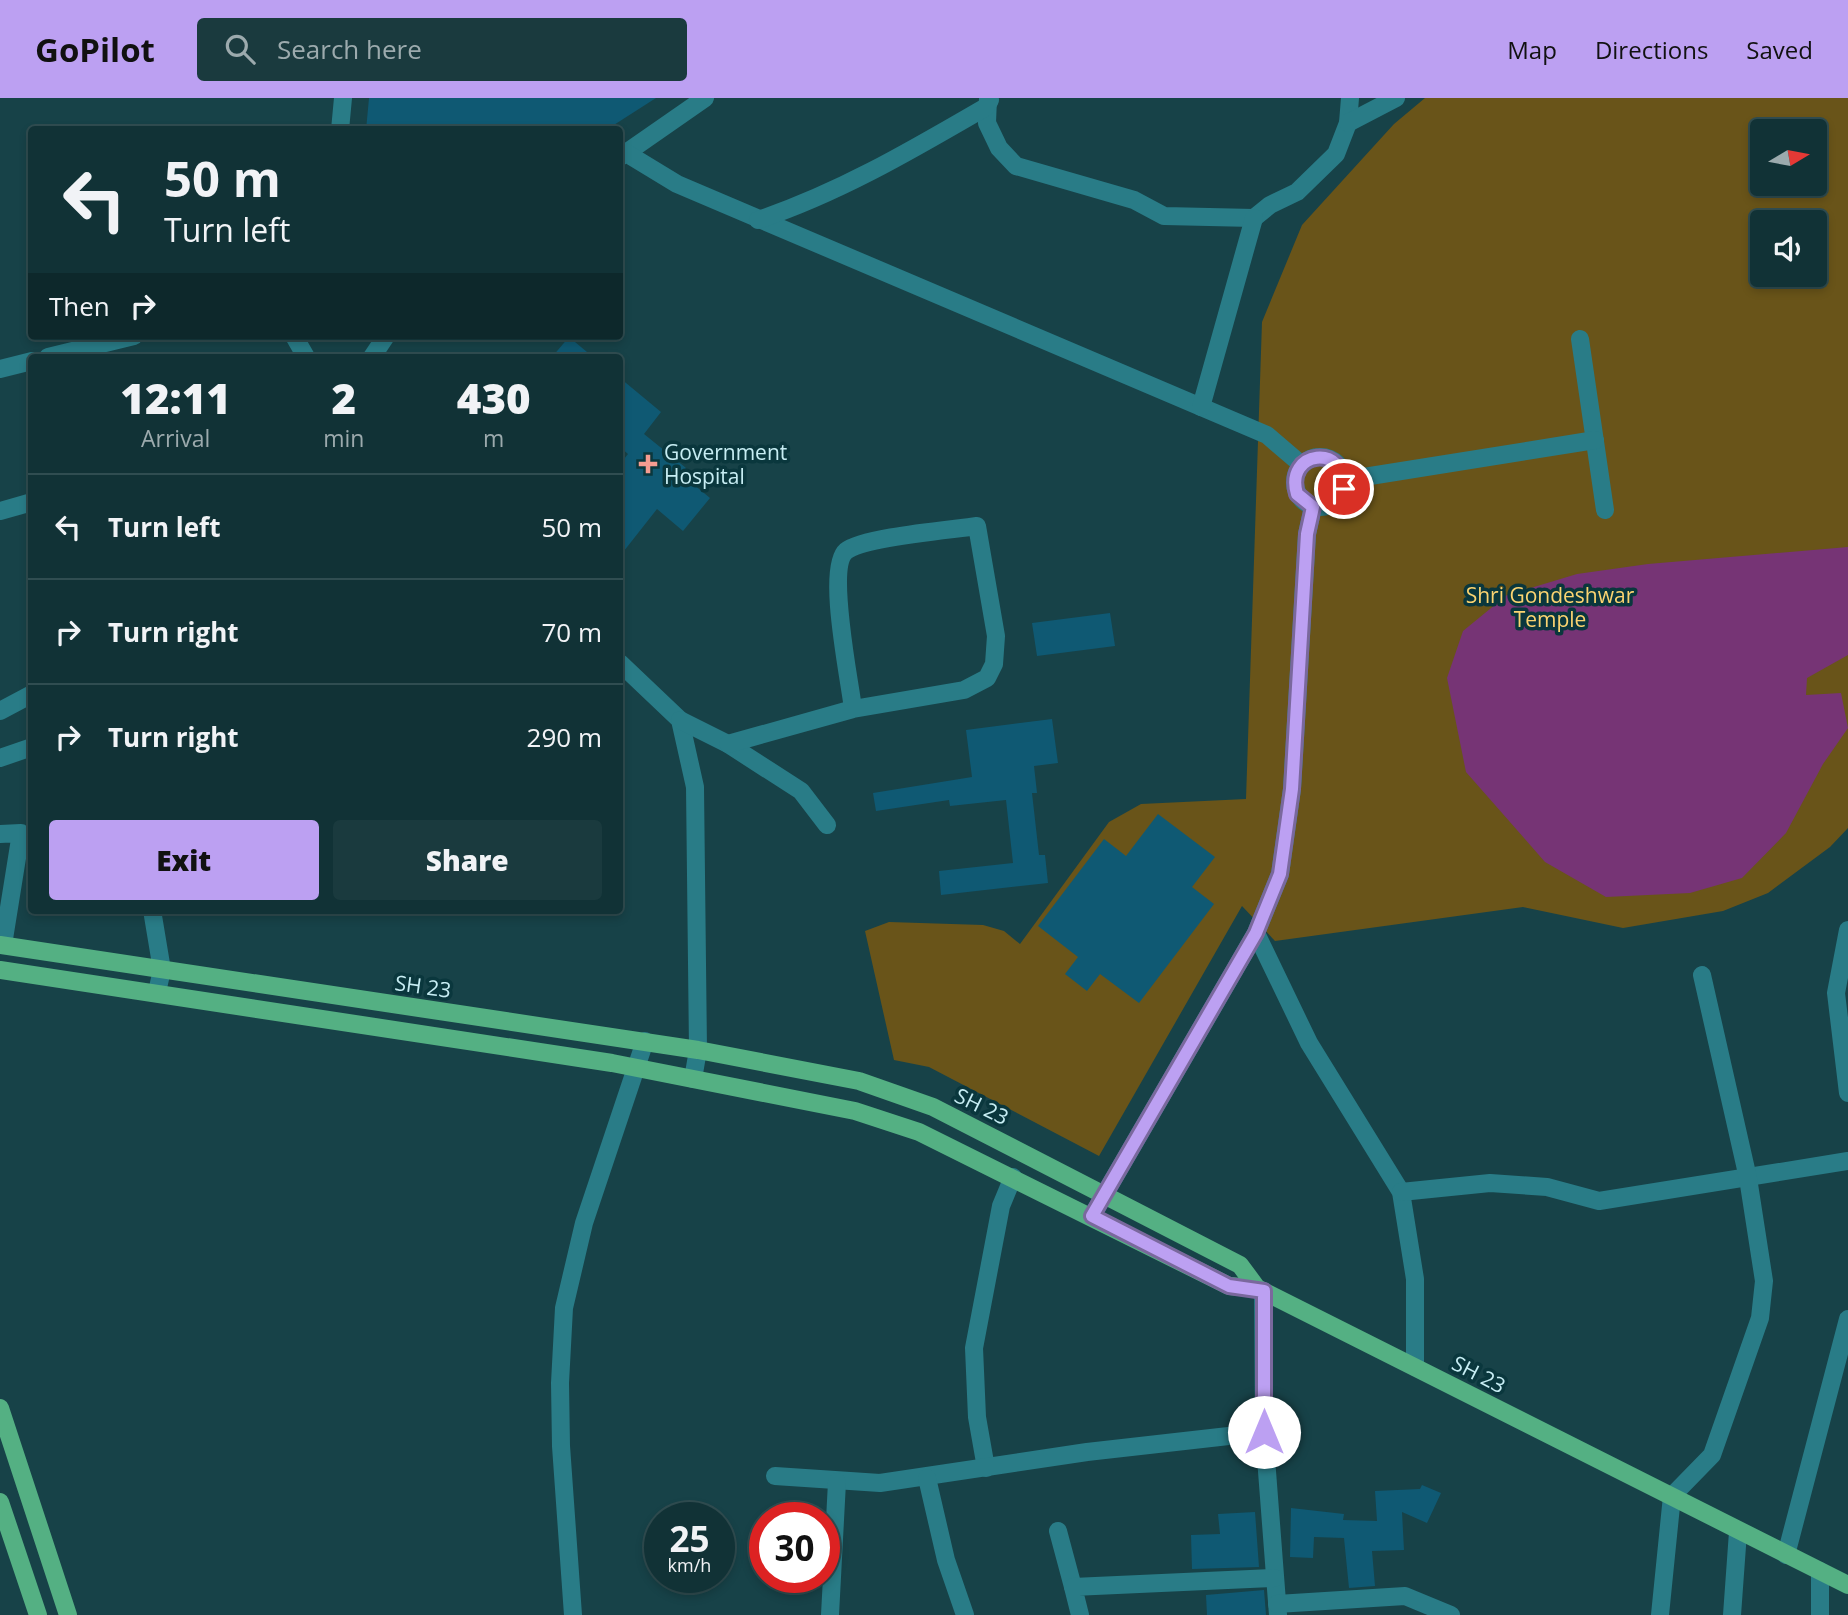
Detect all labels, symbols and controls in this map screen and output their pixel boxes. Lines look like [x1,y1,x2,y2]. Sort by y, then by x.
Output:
search box [197,18,687,81]
text: GoPilot [35,27,155,72]
icon: search [221,30,259,68]
text: Search here [277,31,422,67]
text: Map [1507,33,1557,66]
text: Directions [1595,33,1708,66]
text: Saved [1746,33,1813,66]
north arrow [1750,119,1827,196]
map controls [1750,119,1827,287]
text: 50 m [164,145,281,211]
icon: left [49,154,140,245]
text: Turn left [164,208,290,251]
button: sound [1750,210,1827,287]
icon: right [124,287,162,325]
text: Then [49,288,110,324]
text: 12:11 [120,369,231,426]
text: 2 [332,369,356,426]
text: 430 [457,369,531,426]
text: Arrival [141,422,210,454]
text: min [323,422,364,454]
text: m [483,422,504,454]
place label: Government Hospital [664,438,787,490]
marker: Government Hospital [638,454,658,474]
pin [1314,459,1374,519]
icon: arrive [1325,470,1363,508]
icon: left [49,508,87,546]
text: Turn left [108,509,220,545]
text: 50 m [541,509,602,545]
park label: Shri Gondeshwar Temple [1466,581,1635,633]
icon: right [49,613,87,651]
text: Turn right [108,614,239,650]
text: 70 m [541,614,602,650]
icon: right [49,718,87,756]
text: Turn right [108,719,239,755]
text: 290 m [527,719,602,755]
button: Exit [49,820,319,900]
button: Share [333,820,602,900]
street label: SH 23 [393,968,453,1004]
street label: SH 23 [950,1081,1014,1131]
street label: SH 23 [1447,1349,1511,1399]
position arrow [1227,1395,1301,1469]
speed limit sign: 30 [749,1502,840,1593]
text: 25 [669,1515,710,1562]
text: km/h [668,1553,711,1577]

